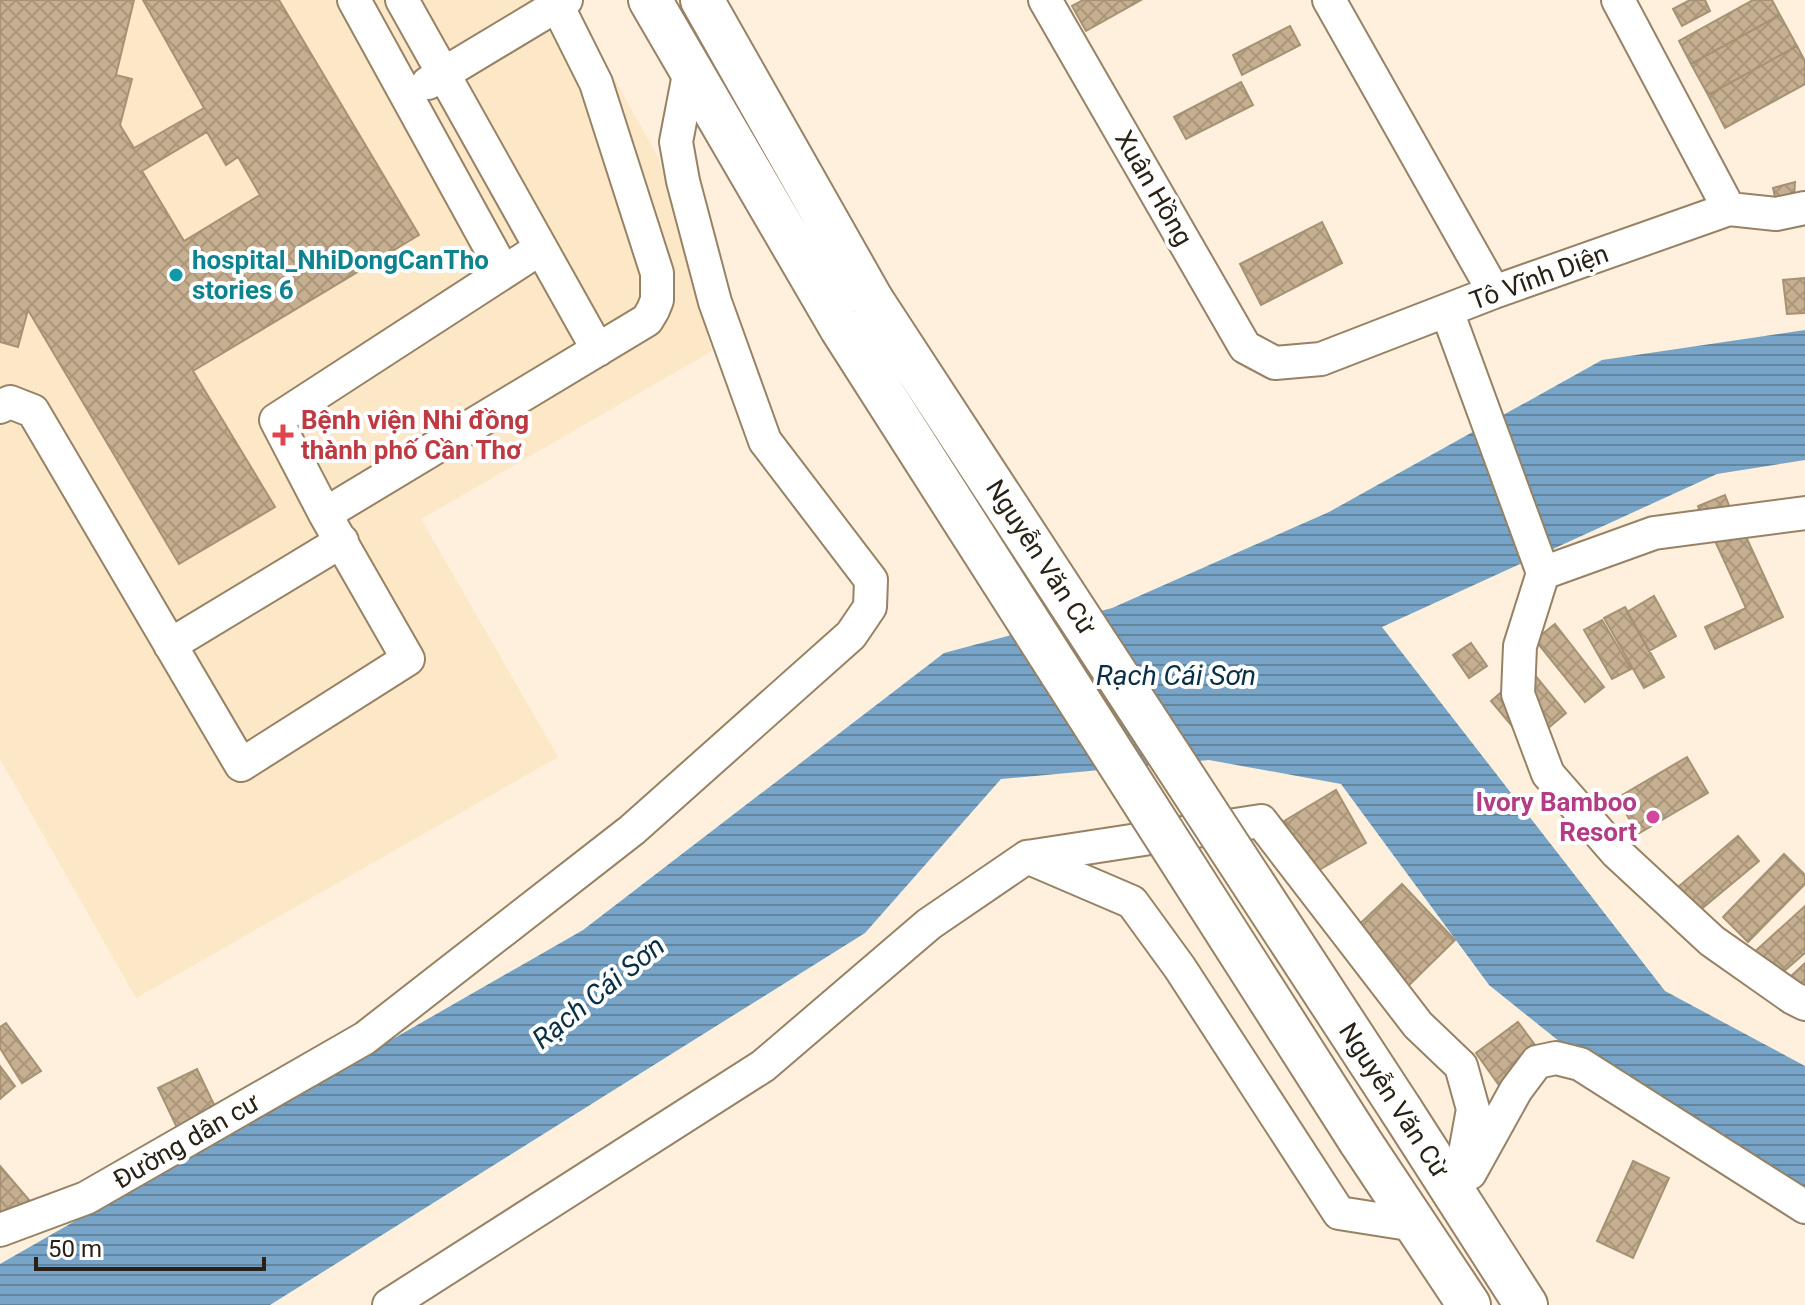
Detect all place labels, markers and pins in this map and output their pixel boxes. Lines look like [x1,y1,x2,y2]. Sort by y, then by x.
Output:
place label: hospital_NhiDongCanTho stories 6 [192,245,489,305]
marker: hospital_NhiDongCanTho stories 6 [167,266,185,284]
place label: Bệnh viện Nhi đồng thành phố Cần Thơ [301,405,529,465]
marker: Bệnh viện Nhi đồng thành phố Cần Thơ [272,424,294,446]
place label: Ivory Bamboo Resort [1475,787,1637,847]
marker: Ivory Bamboo Resort [1644,808,1662,826]

